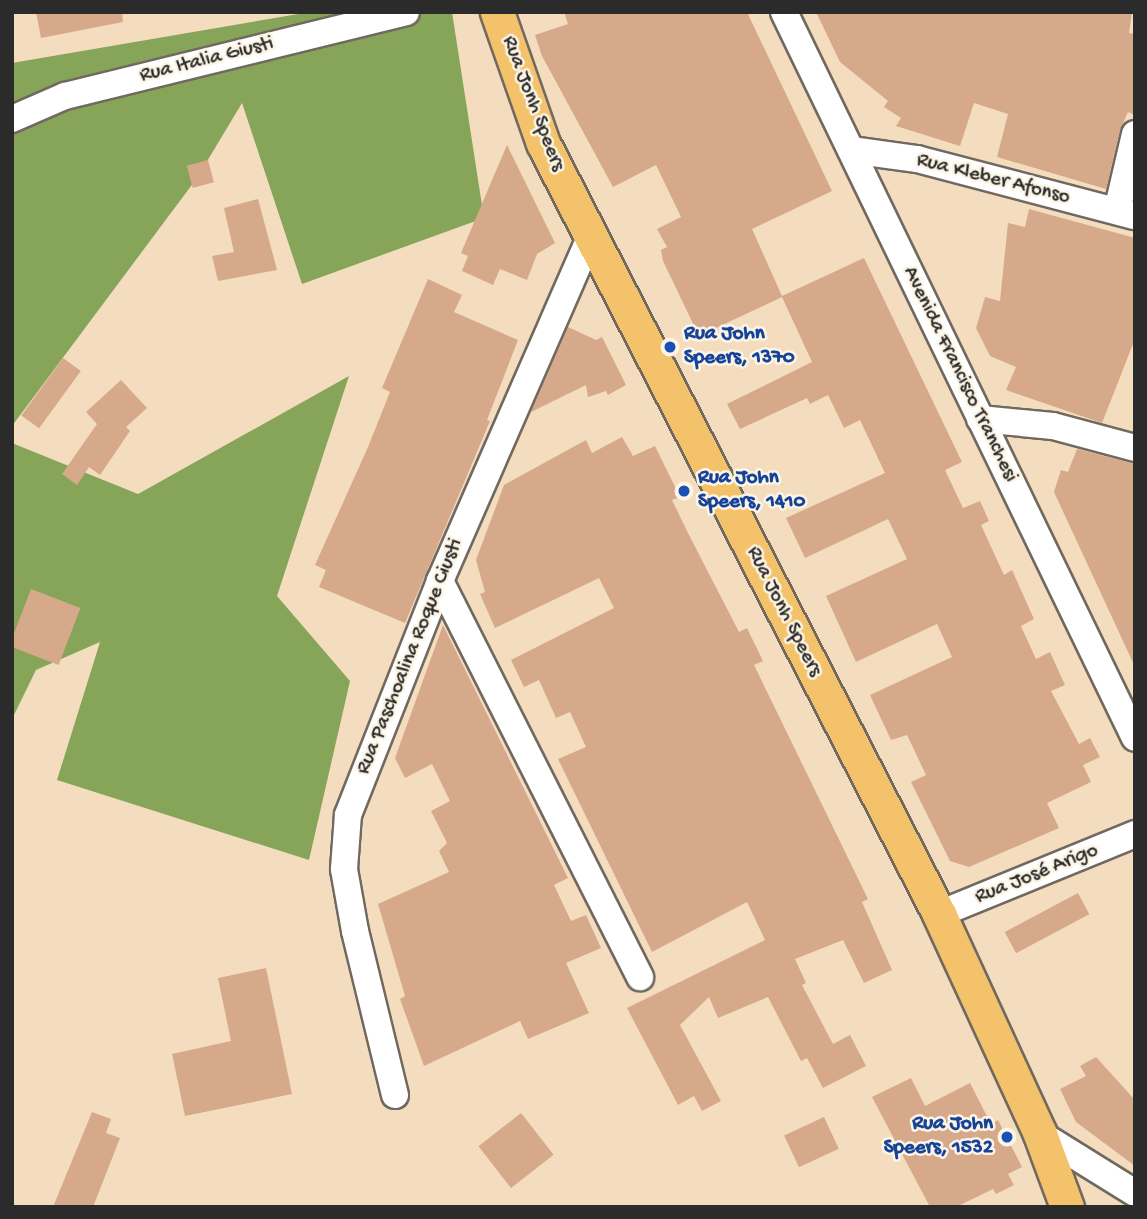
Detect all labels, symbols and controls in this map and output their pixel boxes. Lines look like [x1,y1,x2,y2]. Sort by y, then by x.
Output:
street label: Rua Italia Giusti [137,32,277,90]
street label: Rua Jonh Speers [495,33,569,175]
street label: Rua Kleber Afonso [914,149,1072,211]
street label: Avenida Francisco Tranchesi [896,263,1022,487]
place label: Rua John Speers, 1370 [684,322,795,372]
marker: Rua John Speers, 1370 [662,339,678,355]
place label: Rua John Speers, 1410 [698,466,805,516]
marker: Rua John Speers, 1410 [676,483,692,499]
street label: Rua Paschoalina Roque Ciusti [352,535,470,779]
street label: Rua Jonh Speers [739,543,827,681]
street label: Rua José Arigo [972,839,1102,911]
place label: Rua John Speers, 1532 [884,1112,993,1162]
marker: Rua John Speers, 1532 [999,1129,1015,1145]

